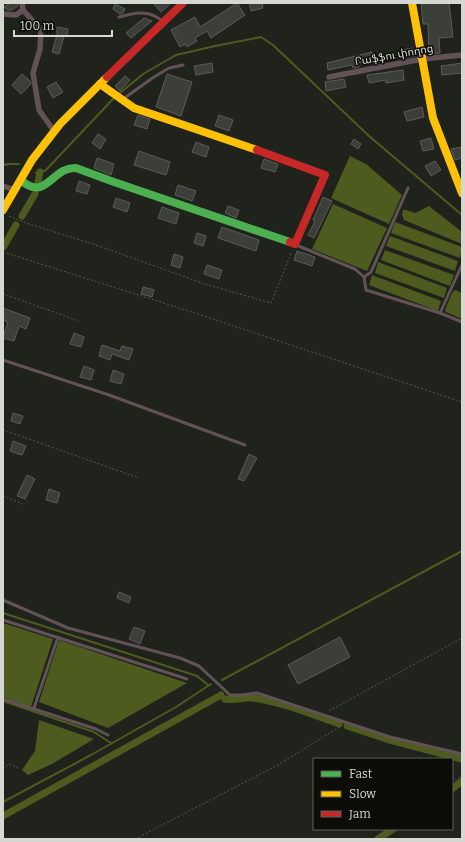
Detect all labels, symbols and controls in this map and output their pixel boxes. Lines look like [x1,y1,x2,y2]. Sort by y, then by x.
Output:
scale bar [14,12,112,38]
text: 100 m [20,19,55,33]
street label: Րաֆֆու փողոց [354,42,434,68]
legend [313,758,453,830]
text: Fast [349,767,373,781]
text: Slow [349,787,376,801]
text: Jam [348,807,371,821]

